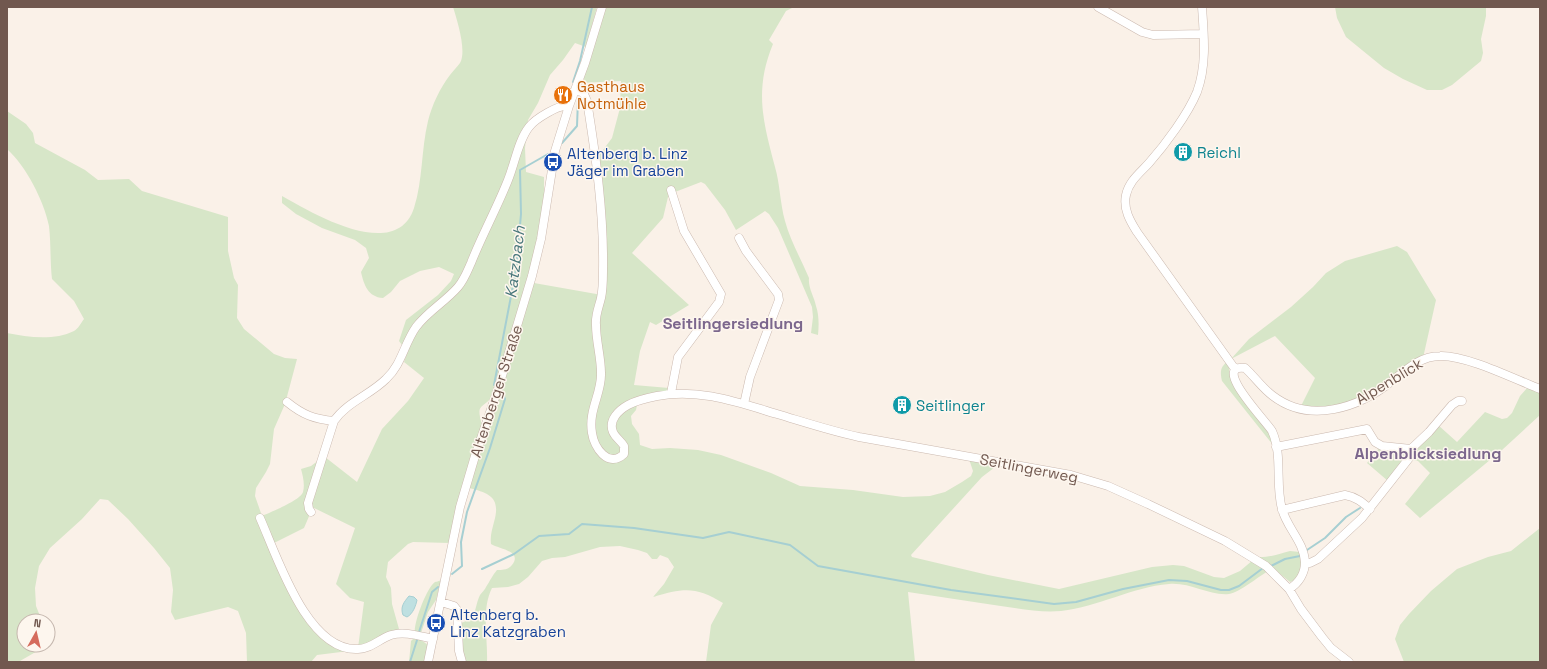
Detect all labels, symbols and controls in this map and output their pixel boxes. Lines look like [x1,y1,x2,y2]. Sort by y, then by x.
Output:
place label: Gasthaus Notmühle [577,77,647,113]
restaurant icon: Gasthaus Notmühle [552,84,574,106]
building icon: Reichl [1172,141,1194,163]
place label: Reichl [1197,143,1241,162]
place label: Altenberg b. Linz Jäger im Graben [567,144,688,180]
bus stop icon: Altenberg b. Linz Jäger im Graben [542,151,564,173]
water label: Katzbach [500,223,530,299]
district label: Seitlingersiedlung [663,313,803,334]
street label: Altenberger Straße [466,322,526,460]
street label: Alpenblick [1352,354,1426,408]
building icon: Seitlinger [891,394,913,416]
place label: Seitlinger [916,396,986,415]
district label: Alpenblicksiedlung [1355,443,1501,464]
street label: Seitlingerweg [978,449,1080,487]
place label: Altenberg b. Linz Katzgraben [450,605,566,641]
bus stop icon: Altenberg b. Linz Katzgraben [425,612,447,634]
north arrow [16,613,56,653]
text: N [33,616,42,631]

